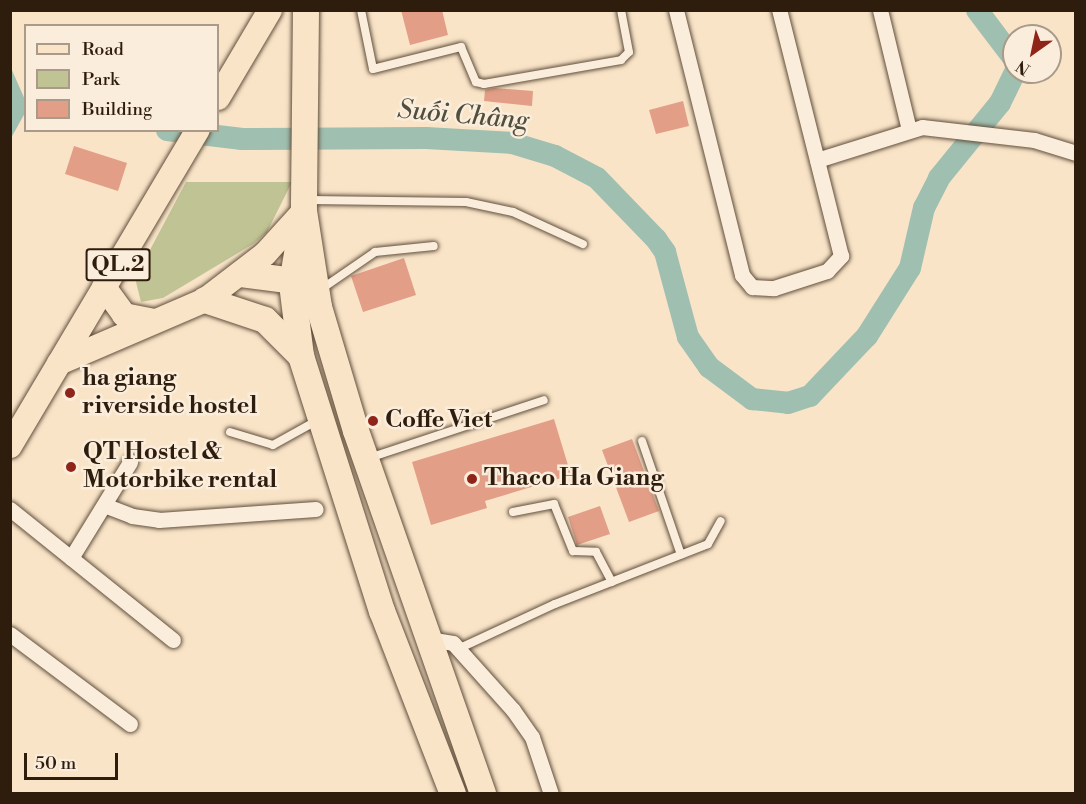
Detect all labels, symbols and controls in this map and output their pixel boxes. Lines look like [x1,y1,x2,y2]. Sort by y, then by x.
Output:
legend [24,24,219,132]
north arrow [1002,24,1062,84]
text: Road [82,38,124,61]
text: N [1013,56,1034,79]
text: Park [82,68,119,91]
water label: Suối Châng [396,95,530,137]
text: Building [82,98,152,121]
road number: QL.2 [85,246,151,284]
place label: ha giang riverside hostel [82,365,257,421]
marker: ha giang riverside hostel [63,386,77,400]
place label: Coffe Viet [385,407,492,435]
marker: Coffe Viet [366,414,380,428]
place label: QT Hostel & Motorbike rental [83,439,277,495]
marker: QT Hostel & Motorbike rental [64,460,78,474]
place label: Thaco Ha Giang [484,465,664,493]
marker: Thaco Ha Giang [465,472,479,486]
scale bar [27,741,122,779]
text: 50 m [35,752,76,775]

